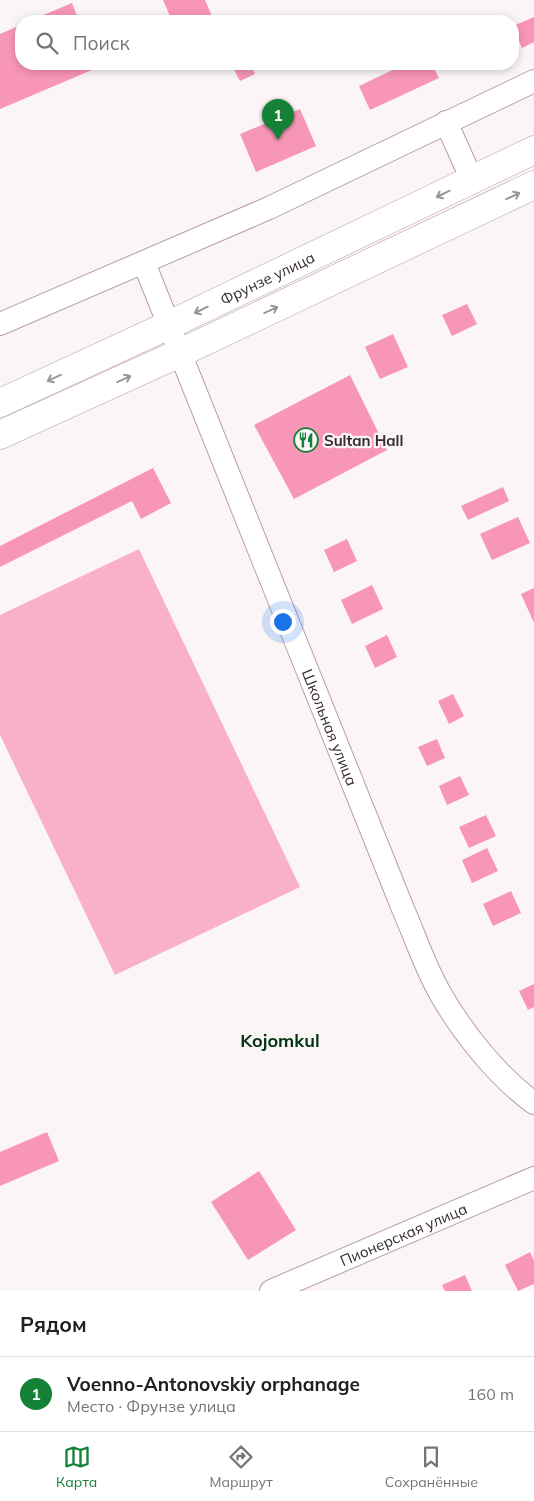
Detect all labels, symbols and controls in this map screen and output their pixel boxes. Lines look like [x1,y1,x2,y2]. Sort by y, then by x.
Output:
search box [15,15,519,70]
icon: search [33,29,61,57]
text: Поиск [73,31,130,55]
pin: 1 [262,99,294,140]
one-way arrow [436,190,451,200]
one-way arrow [505,190,520,200]
street label: Фрунзе улица [217,247,318,309]
one-way arrow [194,305,209,315]
one-way arrow [263,305,278,314]
one-way arrow [47,374,62,383]
one-way arrow [116,374,131,383]
restaurant icon: Sultan Hall [293,427,319,453]
place label: Sultan Hall [324,431,403,450]
your location [270,609,296,635]
street label: Школьная улица [298,666,362,788]
district label: Kojomkul [240,1029,320,1052]
street label: Пионерская улица [337,1199,470,1270]
text: Рядом [20,1311,87,1337]
text: Voenno-Antonovskiy orphanage [67,1372,360,1396]
text: 1 [31,1384,41,1404]
text: 160 m [467,1384,514,1404]
text: Место · Фрунзе улица [67,1396,236,1416]
tab: Карта [56,1443,97,1491]
tab: Маршрут [210,1443,273,1491]
tab: Сохранённые [385,1443,478,1491]

